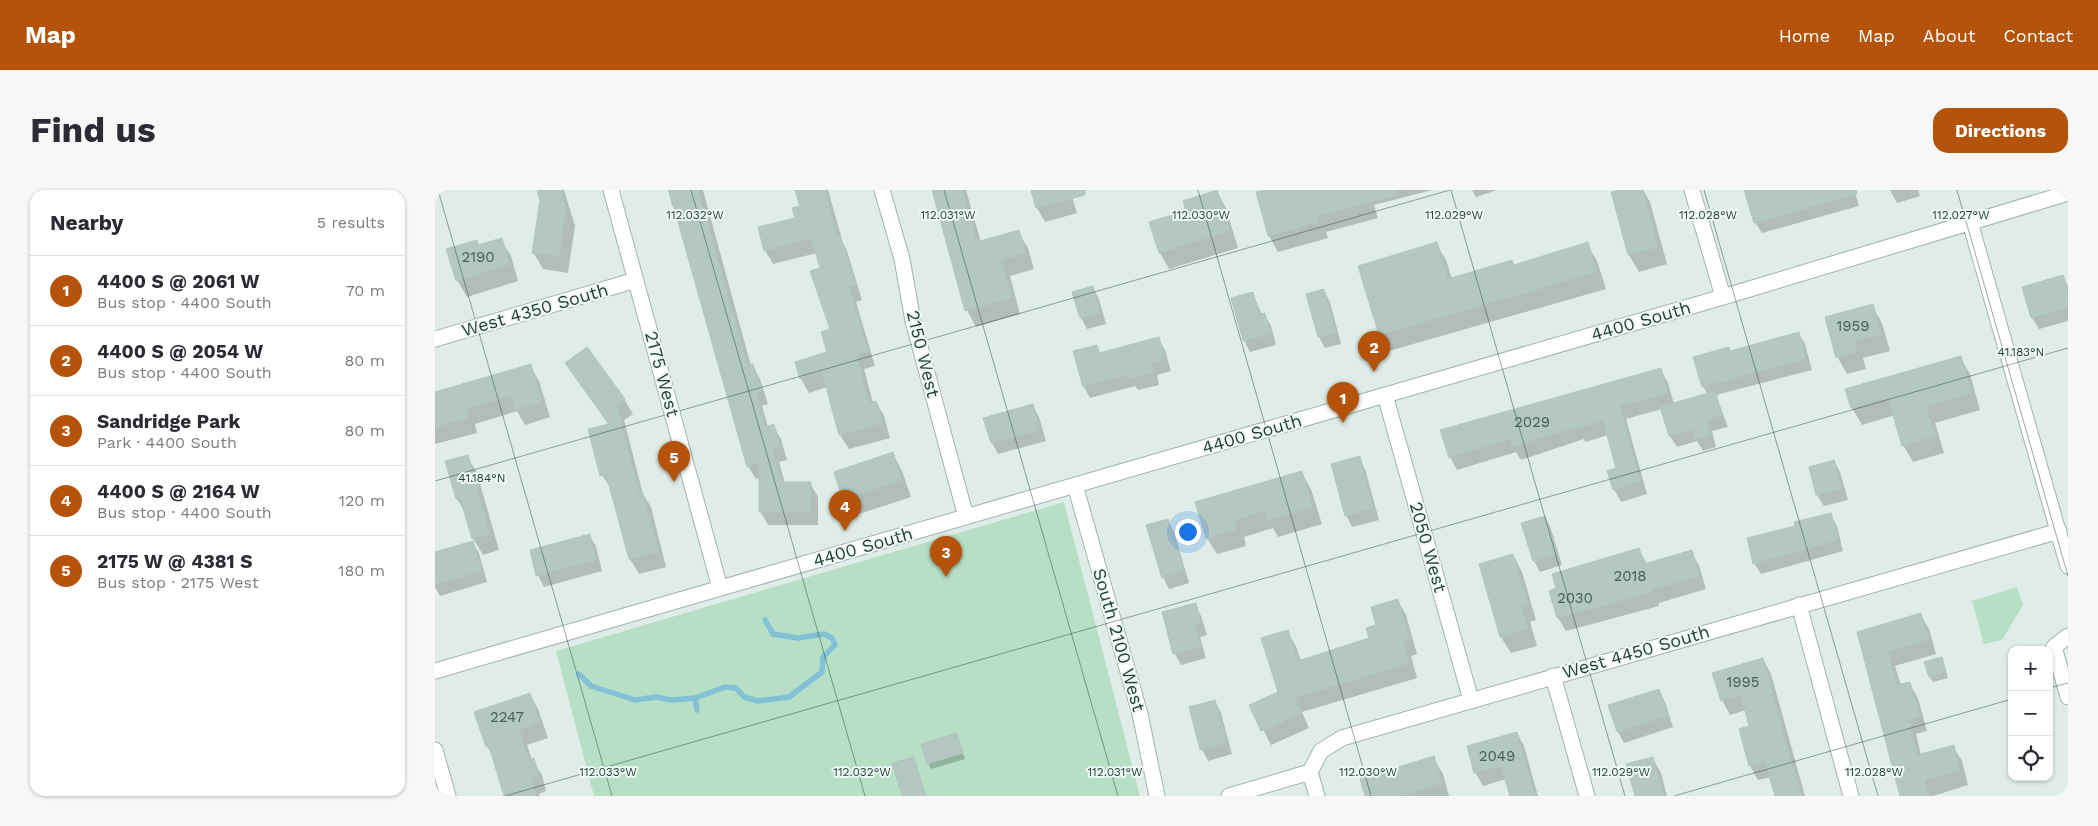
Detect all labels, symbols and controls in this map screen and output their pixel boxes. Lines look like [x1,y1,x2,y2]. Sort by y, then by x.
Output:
text: Map [25,21,76,49]
text: Home [1779,25,1830,46]
text: Map [1858,25,1895,46]
text: About [1923,25,1975,46]
text: Contact [2003,25,2073,46]
button: Directions [1933,108,2068,153]
text: Find us [30,109,156,151]
text: 112.032°W [666,208,724,222]
text: 112.031°W [920,208,976,222]
text: 112.030°W [1172,208,1230,222]
text: 112.029°W [1425,208,1484,222]
text: 112.028°W [1679,208,1738,222]
text: 112.027°W [1932,208,1990,222]
text: Nearby [50,210,123,235]
text: 5 results [317,213,385,232]
house number: 2190 [461,248,495,266]
text: 4400 S @ 2061 W [97,270,259,293]
street label: West 4350 South [459,279,611,341]
text: 1 [63,281,69,300]
text: 70 m [346,281,385,300]
text: Bus stop · 4400 South [97,293,272,312]
street label: 4400 South [1589,296,1693,345]
street label: 2150 West [903,308,945,400]
house number: 1959 [1836,317,1870,335]
street label: 2175 West [641,329,684,419]
pin: 2 [1358,331,1390,372]
text: 4400 S @ 2054 W [97,340,263,363]
text: 41.183°N [1998,345,2044,359]
text: 2 [61,351,71,370]
text: 80 m [344,351,385,370]
text: Bus stop · 4400 South [97,363,272,382]
pin: 1 [1327,382,1359,423]
street label: 4400 South [1200,409,1304,458]
text: Sandridge Park [97,410,240,433]
house number: 2029 [1514,413,1550,431]
text: 3 [61,421,71,440]
text: 80 m [344,421,385,440]
text: Park · 4400 South [97,433,237,452]
pin: 5 [658,441,690,482]
text: 41.184°N [458,471,506,485]
text: 4400 S @ 2164 W [97,480,260,503]
pin: 4 [829,490,861,531]
text: 4 [61,491,71,510]
text: 120 m [339,491,385,510]
street label: 2050 West [1406,499,1452,595]
text: Bus stop · 4400 South [97,503,272,522]
your location [1175,519,1201,545]
street label: 4400 South [811,522,915,571]
pin: 3 [930,536,962,577]
text: 2175 W @ 4381 S [97,550,253,573]
text: 5 [61,561,71,580]
text: 180 m [338,561,385,580]
street label: South 2100 West [1089,566,1150,714]
house number: 2018 [1613,567,1647,585]
text: Bus stop · 2175 West [97,573,259,592]
house number: 2030 [1557,589,1593,607]
street label: West 4450 South [1560,620,1712,683]
map controls [2008,646,2053,781]
button: + [2008,646,2053,691]
house number: 1995 [1726,673,1760,691]
button: − [2008,691,2053,736]
house number: 2247 [490,708,524,726]
button: locate [2008,736,2053,781]
house number: 2049 [1479,747,1515,765]
text: 112.033°W [579,765,637,779]
text: 112.032°W [833,765,891,779]
text: 112.031°W [1087,765,1143,779]
text: 112.030°W [1339,765,1397,779]
text: 112.029°W [1592,765,1651,779]
text: 112.028°W [1845,765,1904,779]

